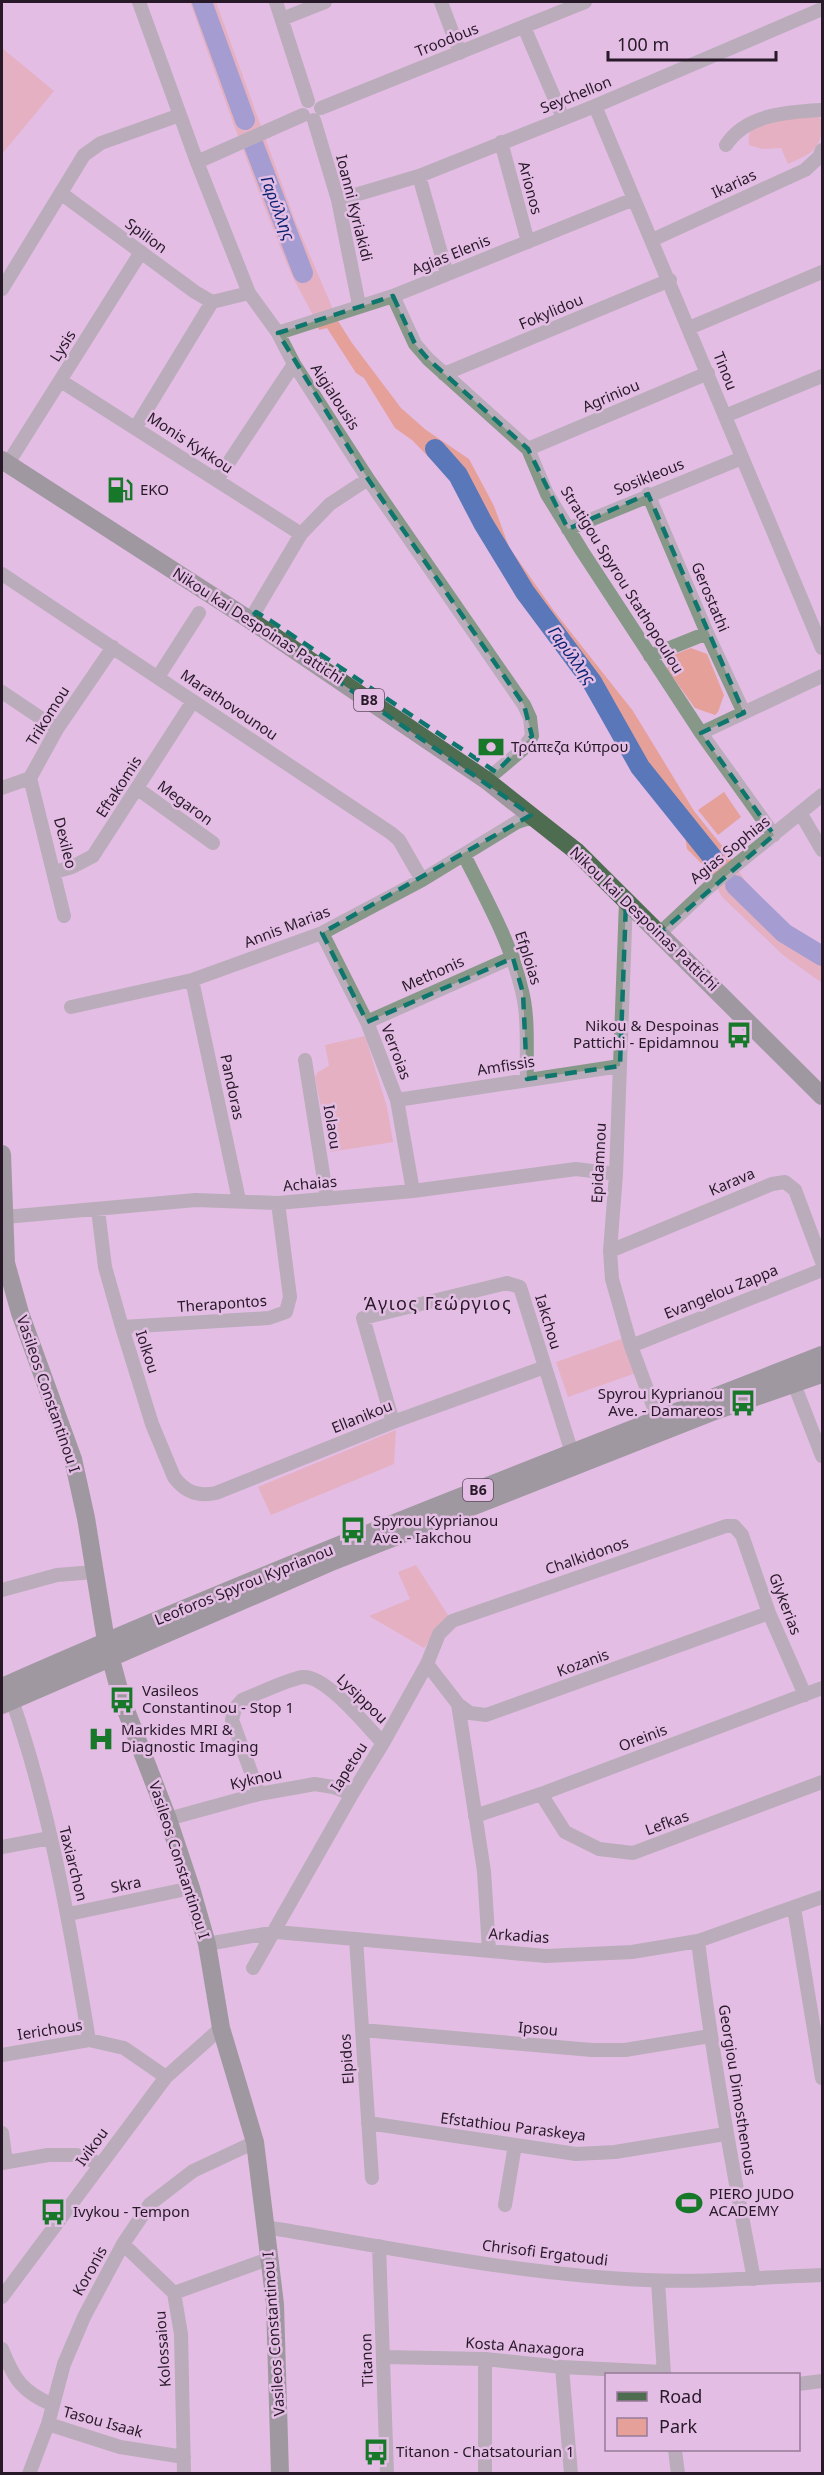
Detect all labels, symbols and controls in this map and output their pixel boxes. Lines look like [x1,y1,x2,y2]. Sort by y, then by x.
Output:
street label: Troodous [412,17,481,61]
scale bar [608,24,776,62]
text: 100 m [617,32,669,56]
street label: Seychellon [537,71,614,117]
street label: Ioanni Kyriakidi [332,152,378,263]
street label: Arionos [514,159,548,217]
street label: Ikarias [708,164,759,202]
water label: Γαρύλλης [256,173,300,244]
street label: Spilion [122,213,172,257]
street label: Agias Elenis [408,229,493,279]
street label: Fokylidou [515,289,586,334]
street label: Lysis [45,326,80,365]
street label: Tinou [709,348,743,393]
street label: Aigialousis [307,359,365,434]
street label: Agriniou [579,374,642,416]
street label: Monis Kykkou [144,407,237,477]
street label: Sosikleous [610,453,687,499]
fuel station icon: EKO [105,475,135,505]
place label: EKO [140,479,169,499]
street label: Stratigou Spyrou Stathopoulou [557,482,689,677]
street label: Gerostathi [687,559,735,635]
street label: Nikou kai Despoinas Pattichi [169,562,348,688]
water label: Γαρύλλης [543,621,601,689]
street label: Marathovounou [177,664,282,744]
street label: Trikomou [21,682,73,749]
road number: B8 [354,689,384,711]
bank icon: Τράπεζα Κύπρου [476,732,506,762]
place label: Τράπεζα Κύπρου [511,736,628,756]
street label: Eftakomis [91,752,145,821]
street label: Megaron [154,775,217,829]
street label: Agias Sophias [685,811,774,888]
street label: Dexileo [50,815,82,871]
street label: Nikou kai Despoinas Pattichi [566,842,724,995]
street label: Annis Marias [241,900,333,952]
street label: Efploias [511,928,547,987]
street label: Methonis [398,950,467,996]
place label: Nikou & Despoinas Pattichi - Epidamnou [573,1015,719,1052]
bus stop icon: Nikou & Despoinas Pattichi - Epidamnou [724,1020,754,1050]
street label: Verroias [377,1021,417,1082]
street label: Amfissis [476,1051,536,1079]
street label: Pandoras [216,1052,250,1121]
street label: Iolaou [320,1103,346,1151]
street label: Epidamnou [586,1122,610,1204]
street label: Karava [706,1162,758,1200]
street label: Achaias [282,1171,338,1195]
street label: Evangelou Zappa [661,1259,781,1323]
street label: Therapontos [177,1290,267,1316]
district label: Άγιος Γεώργιος [364,1291,512,1315]
street label: Iakchou [531,1292,567,1352]
street label: Vasileos Constantinou I [13,1313,85,1475]
street label: Iolkou [132,1327,164,1376]
place label: Spyrou Kyprianou Ave. - Damareos [598,1383,723,1420]
bus stop icon: Spyrou Kyprianou Ave. - Damareos [728,1388,758,1418]
street label: Ellanikou [328,1395,395,1437]
road number: B6 [463,1479,493,1501]
place label: Spyrou Kyprianou Ave. - Iakchou [373,1510,498,1547]
bus stop icon: Spyrou Kyprianou Ave. - Iakchou [338,1515,368,1545]
street label: Chalkidonos [542,1531,631,1579]
street label: Leoforos Spyrou Kyprianou [151,1539,336,1629]
street label: Glykerias [765,1570,807,1637]
street label: Kozanis [554,1643,611,1681]
street label: Lysippou [333,1669,392,1727]
place label: Vasileos Constantinou - Stop 1 [142,1680,294,1717]
bus stop icon: Vasileos Constantinou - Stop 1 [107,1685,137,1715]
place label: Markides MRI & Diagnostic Imaging [121,1719,259,1756]
street label: Oreinis [616,1719,670,1755]
hospital icon: Markides MRI & Diagnostic Imaging [86,1724,116,1754]
street label: Iapetou [325,1738,371,1795]
street label: Kyknou [228,1762,284,1794]
street label: Vasileos Constantinou I [145,1778,215,1941]
street label: Lefkas [642,1805,691,1839]
street label: Taxiarchon [55,1824,93,1903]
street label: Skra [109,1871,143,1897]
street label: Arkadias [488,1923,550,1947]
street label: Georgiou Dimosthenous [715,2003,761,2177]
street label: Ierichous [16,2014,84,2044]
street label: Ipsou [517,2016,559,2040]
street label: Elpidos [334,2033,358,2085]
street label: Efstathiou Paraskeya [439,2107,587,2145]
street label: Ivikou [70,2123,112,2170]
place label: PIERO JUDO ACADEMY [709,2183,794,2220]
sports icon: PIERO JUDO ACADEMY [674,2188,704,2218]
bus stop icon: Ivykou - Tempon [38,2197,68,2227]
place label: Ivykou - Tempon [73,2201,190,2221]
street label: Chrisofi Ergatoudi [481,2234,609,2270]
street label: Koronis [67,2242,111,2299]
street label: Vasileos Constantinou I [257,2251,289,2417]
street label: Kolossaiou [149,2310,175,2388]
street label: Kosta Anaxagora [465,2332,585,2360]
street label: Titanon [355,2333,377,2387]
legend [605,2373,800,2451]
text: Road [659,2384,702,2408]
street label: Tasou Isaak [61,2401,146,2441]
text: Park [659,2414,697,2438]
bus stop icon: Titanon - Chatsatourian 1 [361,2437,391,2467]
place label: Titanon - Chatsatourian 1 [396,2441,574,2461]

